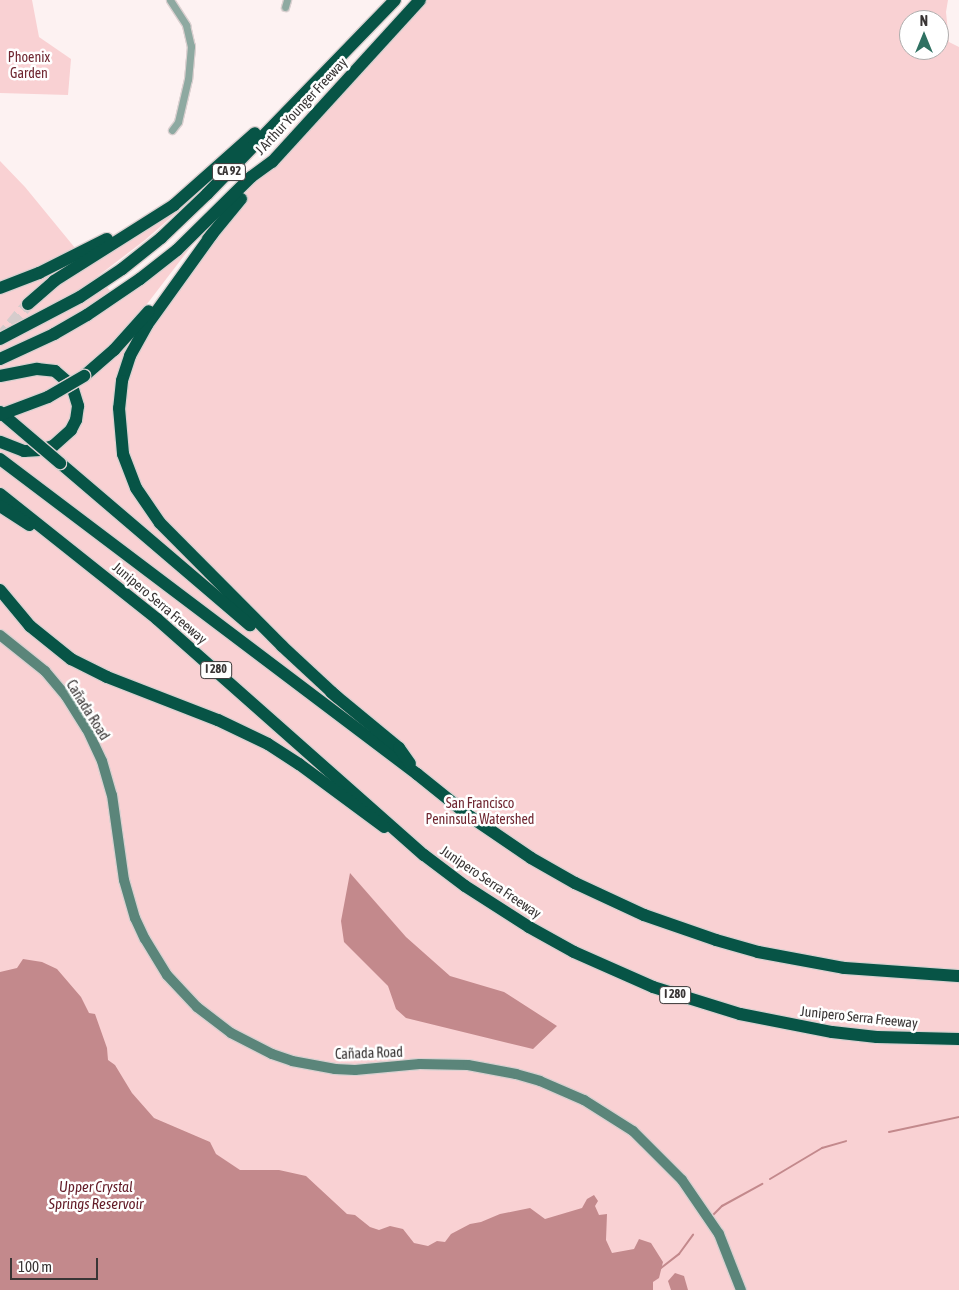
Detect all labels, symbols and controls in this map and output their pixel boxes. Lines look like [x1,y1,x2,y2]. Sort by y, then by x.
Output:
north arrow [899,10,949,60]
text: N [920,13,928,29]
park label: Phoenix Garden [8,49,50,82]
street label: J Arthur Younger Freeway [252,54,350,158]
road number: CA 92 [212,162,246,182]
street label: Junipero Serra Freeway [109,559,211,647]
road number: I 280 [200,660,232,680]
street label: Cañada Road [63,677,113,743]
park label: San Francisco Peninsula Watershed [426,795,534,828]
street label: Junipero Serra Freeway [437,842,545,922]
road number: I 280 [659,986,691,1004]
street label: Junipero Serra Freeway [799,1002,919,1032]
street label: Cañada Road [335,1043,403,1063]
water label: Upper Crystal Springs Reservoir [49,1177,143,1212]
scale bar [12,1248,100,1280]
text: 100 m [18,1258,52,1275]

